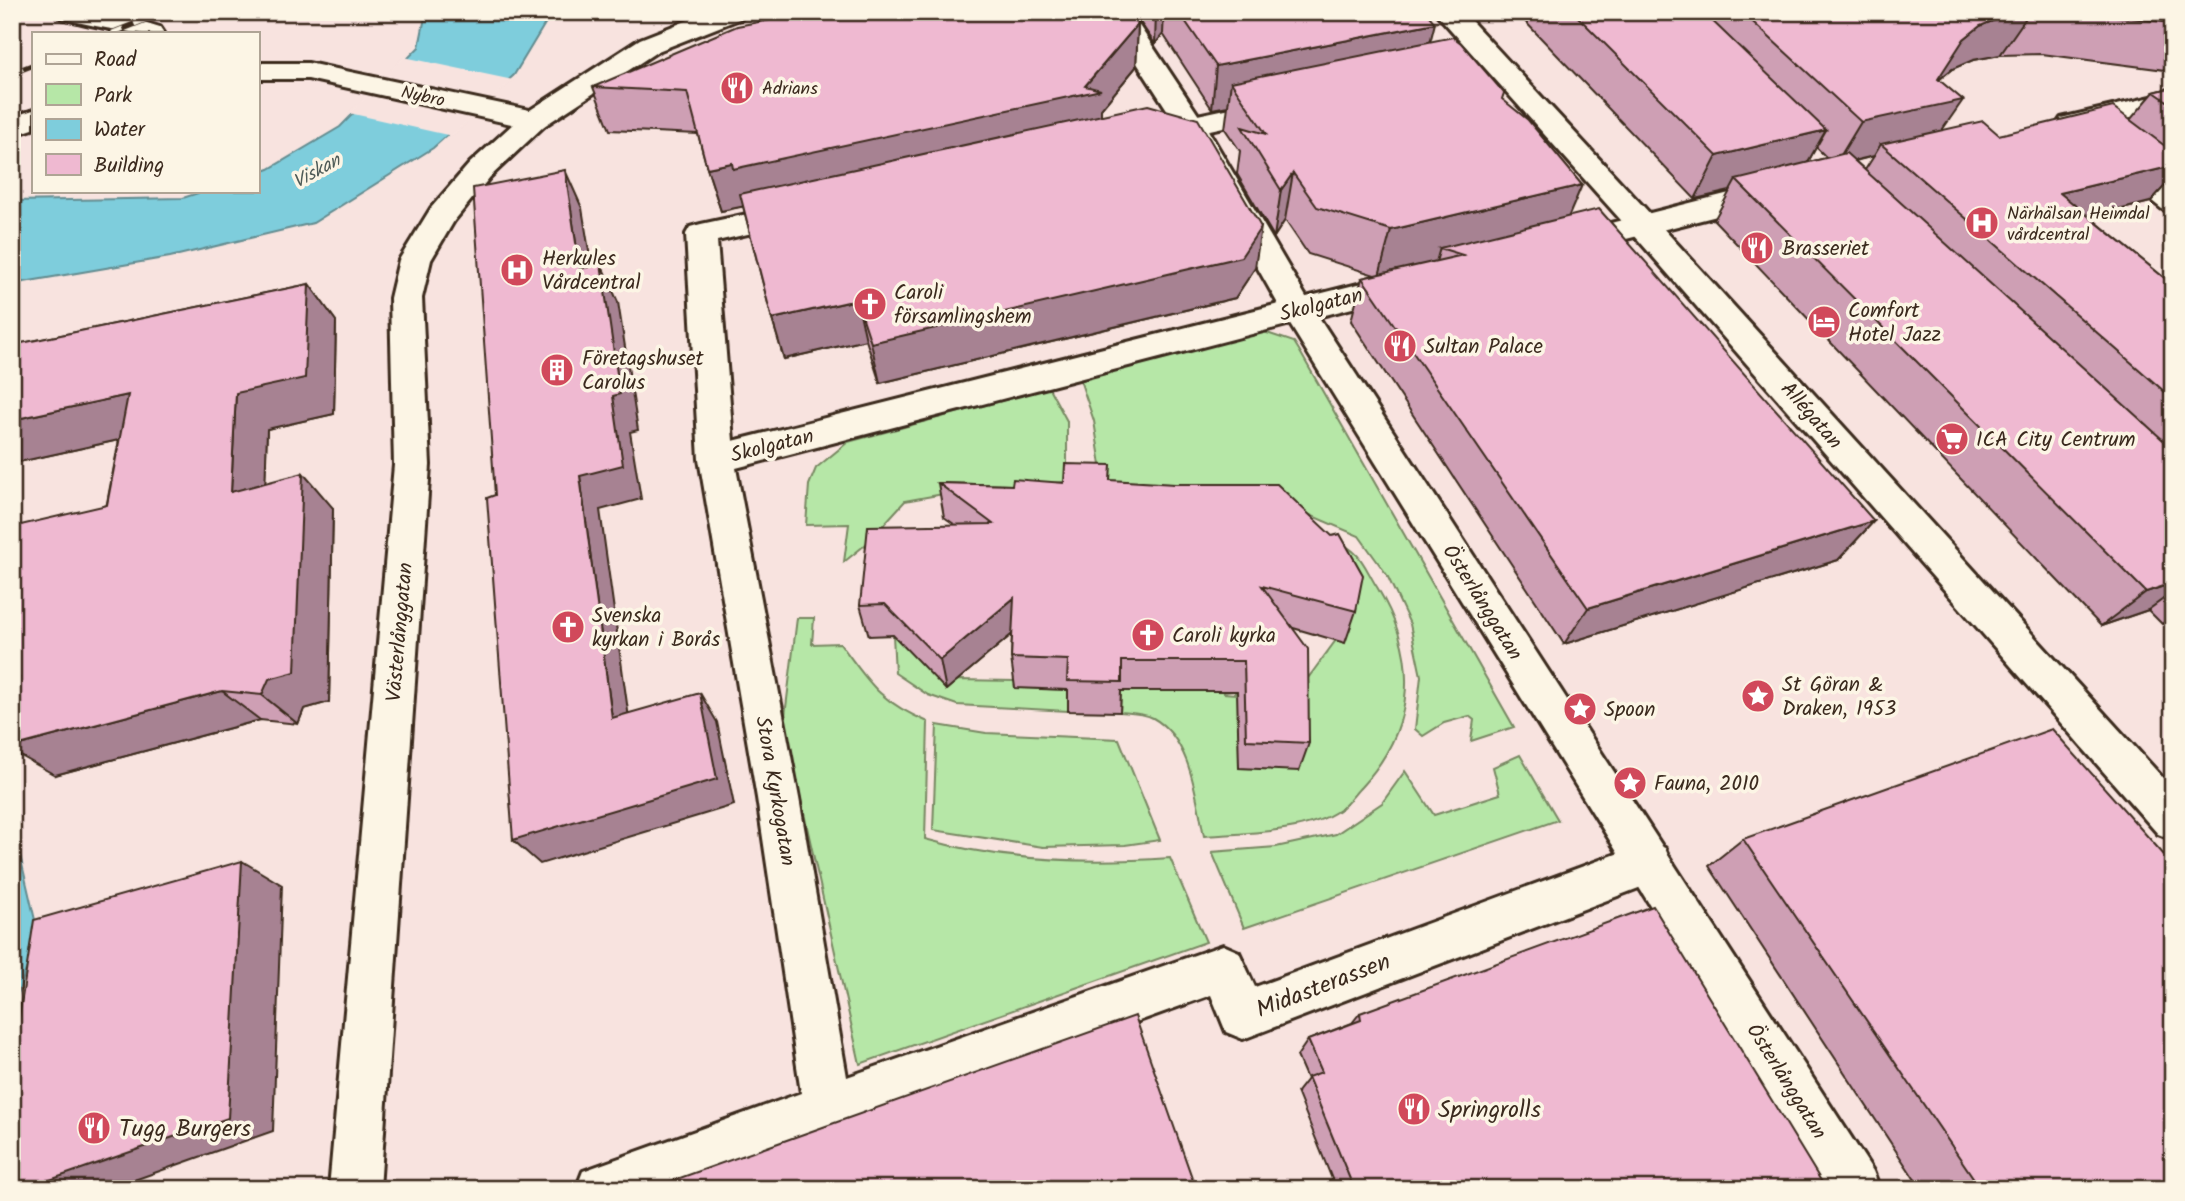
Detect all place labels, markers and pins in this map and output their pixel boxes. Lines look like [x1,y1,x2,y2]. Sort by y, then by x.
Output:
restaurant icon: Adrians [718,69,756,107]
place label: Adrians [762,75,818,104]
place label: Närhälsan Heimdal vårdcentral [2007,200,2150,250]
hospital icon: Närhälsan Heimdal vårdcentral [1963,204,2001,242]
restaurant icon: Brasseriet [1738,229,1776,267]
place label: Brasseriet [1782,233,1870,266]
place label: Herkules Vårdcentral [542,243,641,300]
hospital icon: Herkules Vårdcentral [498,251,536,289]
place label: Caroli församlingshem [894,277,1032,334]
church icon: Caroli församlingshem [851,285,889,323]
place label: Comfort Hotel Jazz [1848,295,1941,352]
hotel icon: Comfort Hotel Jazz [1805,303,1843,341]
restaurant icon: Sultan Palace [1381,327,1419,365]
place label: Sultan Palace [1424,331,1544,364]
place label: Företagshuset Carolus [582,343,705,400]
building icon: Företagshuset Carolus [538,351,576,389]
supermarket icon: ICA City Centrum [1933,420,1971,458]
place label: ICA City Centrum [1976,424,2135,457]
place label: Svenska kyrkan i Borås [592,600,720,657]
church icon: Svenska kyrkan i Borås [549,608,587,646]
church icon: Caroli kyrka [1129,616,1167,654]
place label: Caroli kyrka [1172,620,1276,653]
place label: St Göran & Draken, 1953 [1782,669,1896,726]
place icon: St Göran & Draken, 1953 [1739,677,1777,715]
place icon: Spoon [1561,690,1599,728]
place label: Spoon [1604,694,1655,727]
place icon: Fauna, 2010 [1611,764,1649,802]
place label: Fauna, 2010 [1654,768,1759,801]
restaurant icon: Springrolls [1395,1090,1433,1128]
place label: Springrolls [1438,1091,1541,1130]
restaurant icon: Tugg Burgers [75,1109,113,1147]
place label: Tugg Burgers [119,1110,251,1149]

